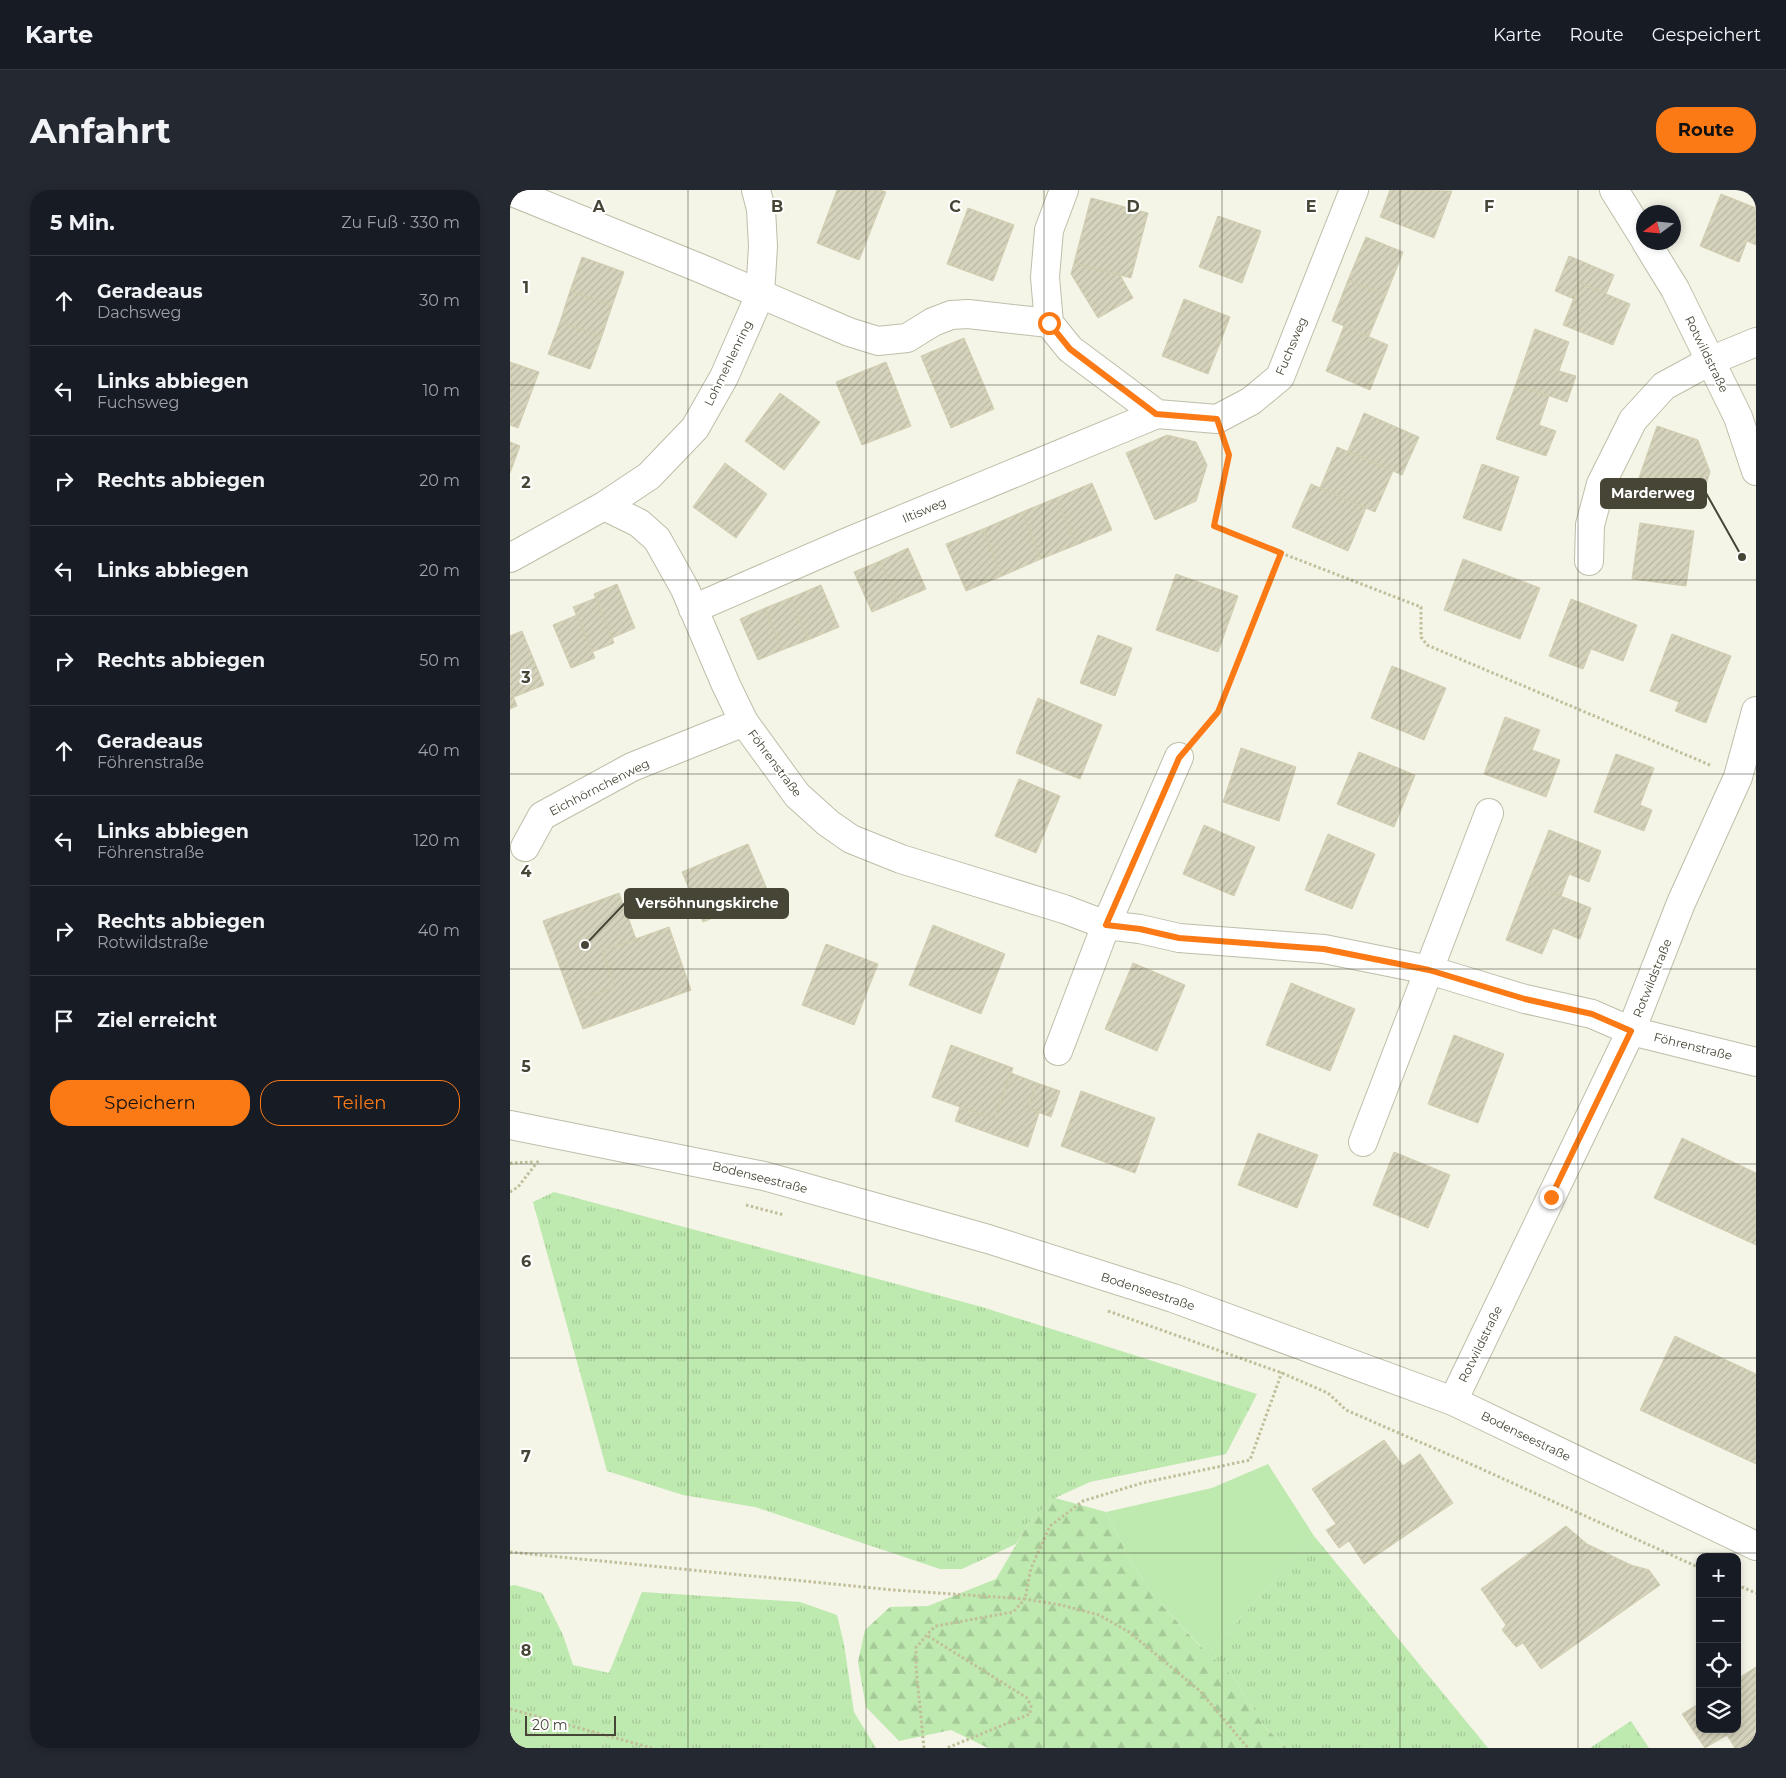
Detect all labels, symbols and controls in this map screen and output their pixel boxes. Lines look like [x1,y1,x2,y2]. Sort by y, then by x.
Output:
text: Karte [25,20,93,49]
text: Karte [1493,24,1541,46]
text: Route [1569,24,1624,46]
text: Gespeichert [1652,24,1761,46]
button: Route [1656,107,1756,153]
text: Anfahrt [30,109,171,152]
text: A [592,197,606,216]
text: B [771,197,783,216]
text: C [949,197,961,216]
text: D [1126,197,1140,216]
text: E [1306,197,1316,216]
text: F [1484,197,1494,216]
north arrow [1636,205,1681,250]
text: 5 Min. [50,210,115,235]
text: Zu Fuß · 330 m [341,213,460,232]
text: 1 [523,278,529,297]
text: Geradeaus [97,280,203,303]
icon: ahead [50,287,78,315]
text: 30 m [419,291,460,310]
text: Dachsweg [97,303,181,322]
route start [1038,312,1061,335]
street label: Rotwildstraße [1682,313,1732,395]
street label: Fuchsweg [1272,315,1310,377]
street label: Lohmehlenring [701,318,755,408]
text: Links abbiegen [97,370,249,393]
icon: left [50,377,78,405]
text: 10 m [422,381,460,400]
text: Fuchsweg [97,393,179,412]
icon: right [50,467,78,495]
text: Rechts abbiegen [97,469,265,492]
text: 20 m [419,471,460,490]
text: 2 [521,473,531,492]
callout: Marderweg [1601,479,1706,508]
text: Marderweg [1611,484,1695,502]
street label: Iltisweg [900,494,948,526]
icon: left [50,557,78,585]
text: Links abbiegen [97,559,249,582]
text: 20 m [419,561,460,580]
icon: right [50,647,78,675]
text: Rechts abbiegen [97,649,265,672]
text: 50 m [419,651,460,670]
text: 3 [520,668,531,687]
street label: Föhrenstraße [745,726,805,800]
text: Geradeaus [97,730,203,753]
icon: ahead [50,737,78,765]
text: 40 m [418,741,460,760]
text: Föhrenstraße [97,753,204,772]
street label: Eichhörnchenweg [546,755,652,819]
text: Links abbiegen [97,820,249,843]
icon: left [50,827,78,855]
text: 120 m [413,831,460,850]
text: Föhrenstraße [97,843,204,862]
text: 4 [520,862,532,881]
callout: Versöhnungskirche [625,889,788,918]
text: Versöhnungskirche [634,894,779,912]
text: Rechts abbiegen [97,910,265,933]
icon: right [50,917,78,945]
text: 40 m [418,921,460,940]
text: Rotwildstraße [97,933,208,952]
street label: Rotwildstraße [1629,936,1675,1020]
icon: arrive [50,1007,78,1035]
text: Ziel erreicht [97,1009,217,1032]
street label: Föhrenstraße [1652,1029,1734,1063]
text: 5 [521,1057,531,1076]
button: Speichern [50,1080,250,1126]
button: Teilen [260,1080,460,1126]
street label: Bodenseestraße [711,1158,809,1196]
route end [1540,1186,1563,1209]
text: 6 [521,1252,531,1271]
street label: Bodenseestraße [1099,1269,1197,1313]
street label: Rotwildstraße [1455,1303,1505,1385]
street label: Bodenseestraße [1479,1408,1573,1464]
text: 7 [521,1447,531,1466]
map controls [1696,1553,1741,1733]
button: + [1696,1553,1741,1598]
button: − [1696,1598,1741,1643]
text: 8 [521,1641,531,1660]
button: locate [1696,1643,1741,1688]
button: layers [1696,1688,1741,1733]
scale bar [525,1713,616,1736]
text: 20 m [532,1716,568,1734]

